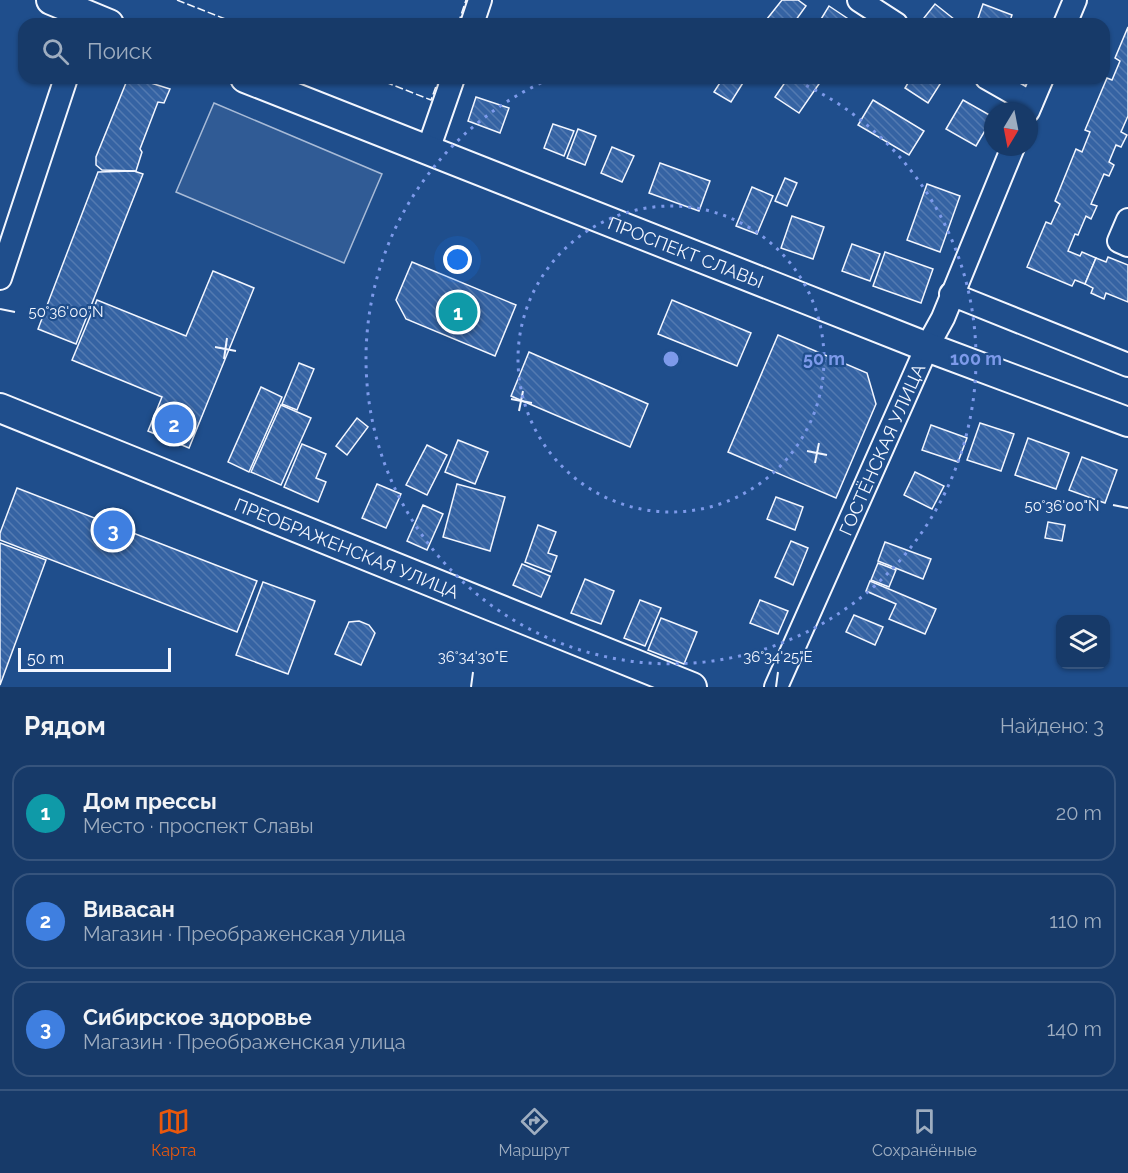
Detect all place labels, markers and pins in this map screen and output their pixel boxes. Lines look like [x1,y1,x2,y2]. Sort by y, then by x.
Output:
pin: 1 [438,290,478,334]
centre of rings [661,349,681,369]
pin: 2 [154,402,194,446]
pin: 3 [94,508,132,552]

